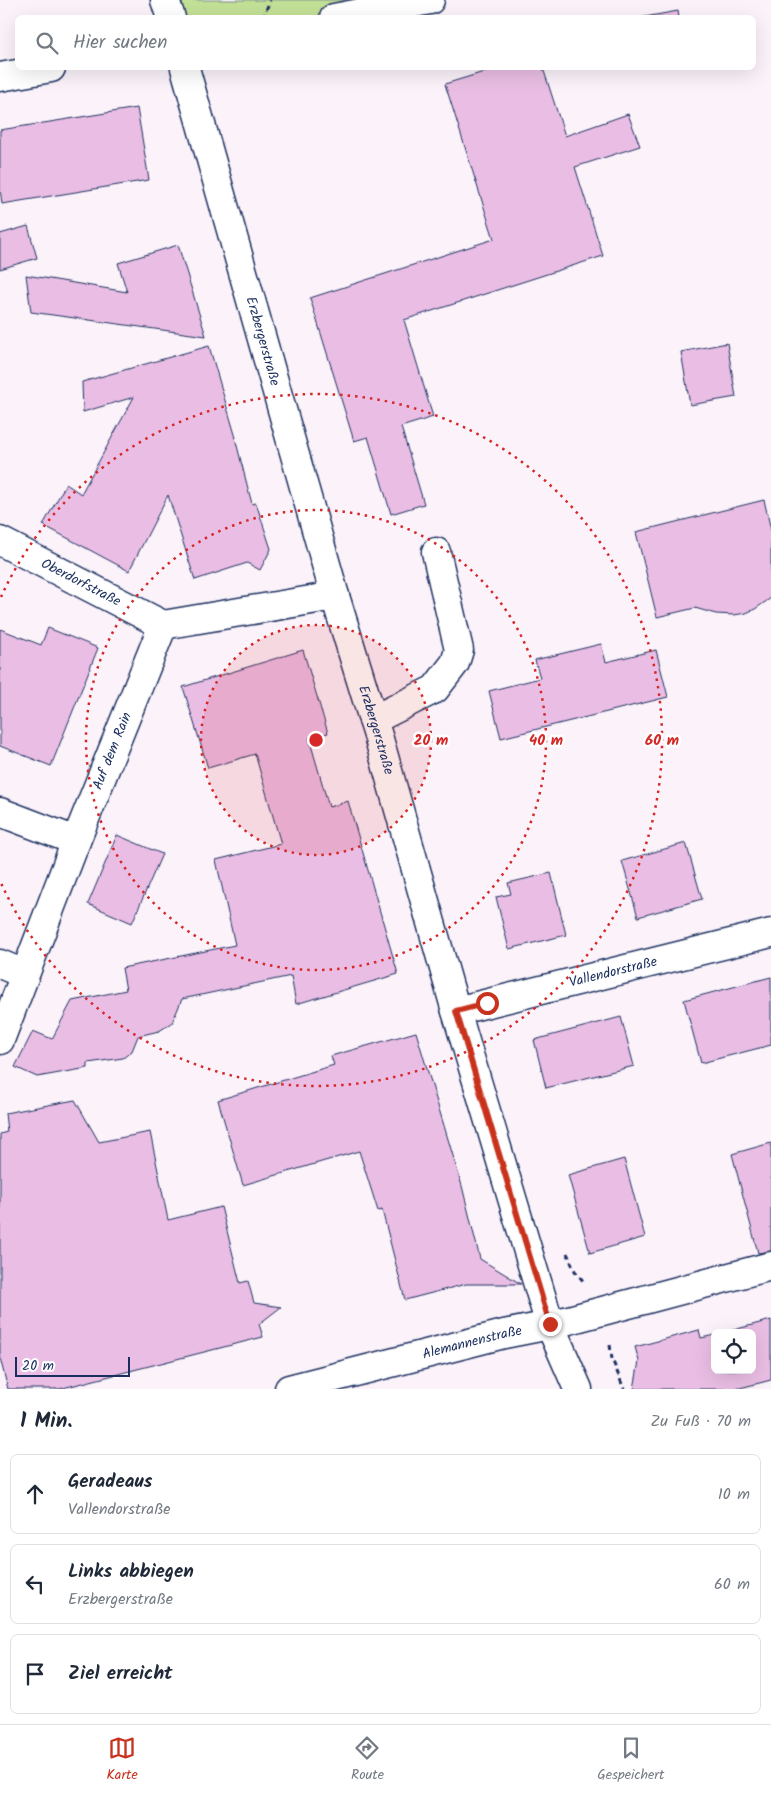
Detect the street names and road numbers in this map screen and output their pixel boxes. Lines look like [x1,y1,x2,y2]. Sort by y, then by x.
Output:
street label: Erzbergerstraße [239,294,286,389]
street label: Oberdorfstraße [37,553,125,613]
street label: Erzbergerstraße [352,683,400,778]
street label: Auf dem Rain [87,709,138,793]
street label: Vallendorstraße [567,950,660,994]
street label: Alemannenstraße [420,1320,524,1365]

